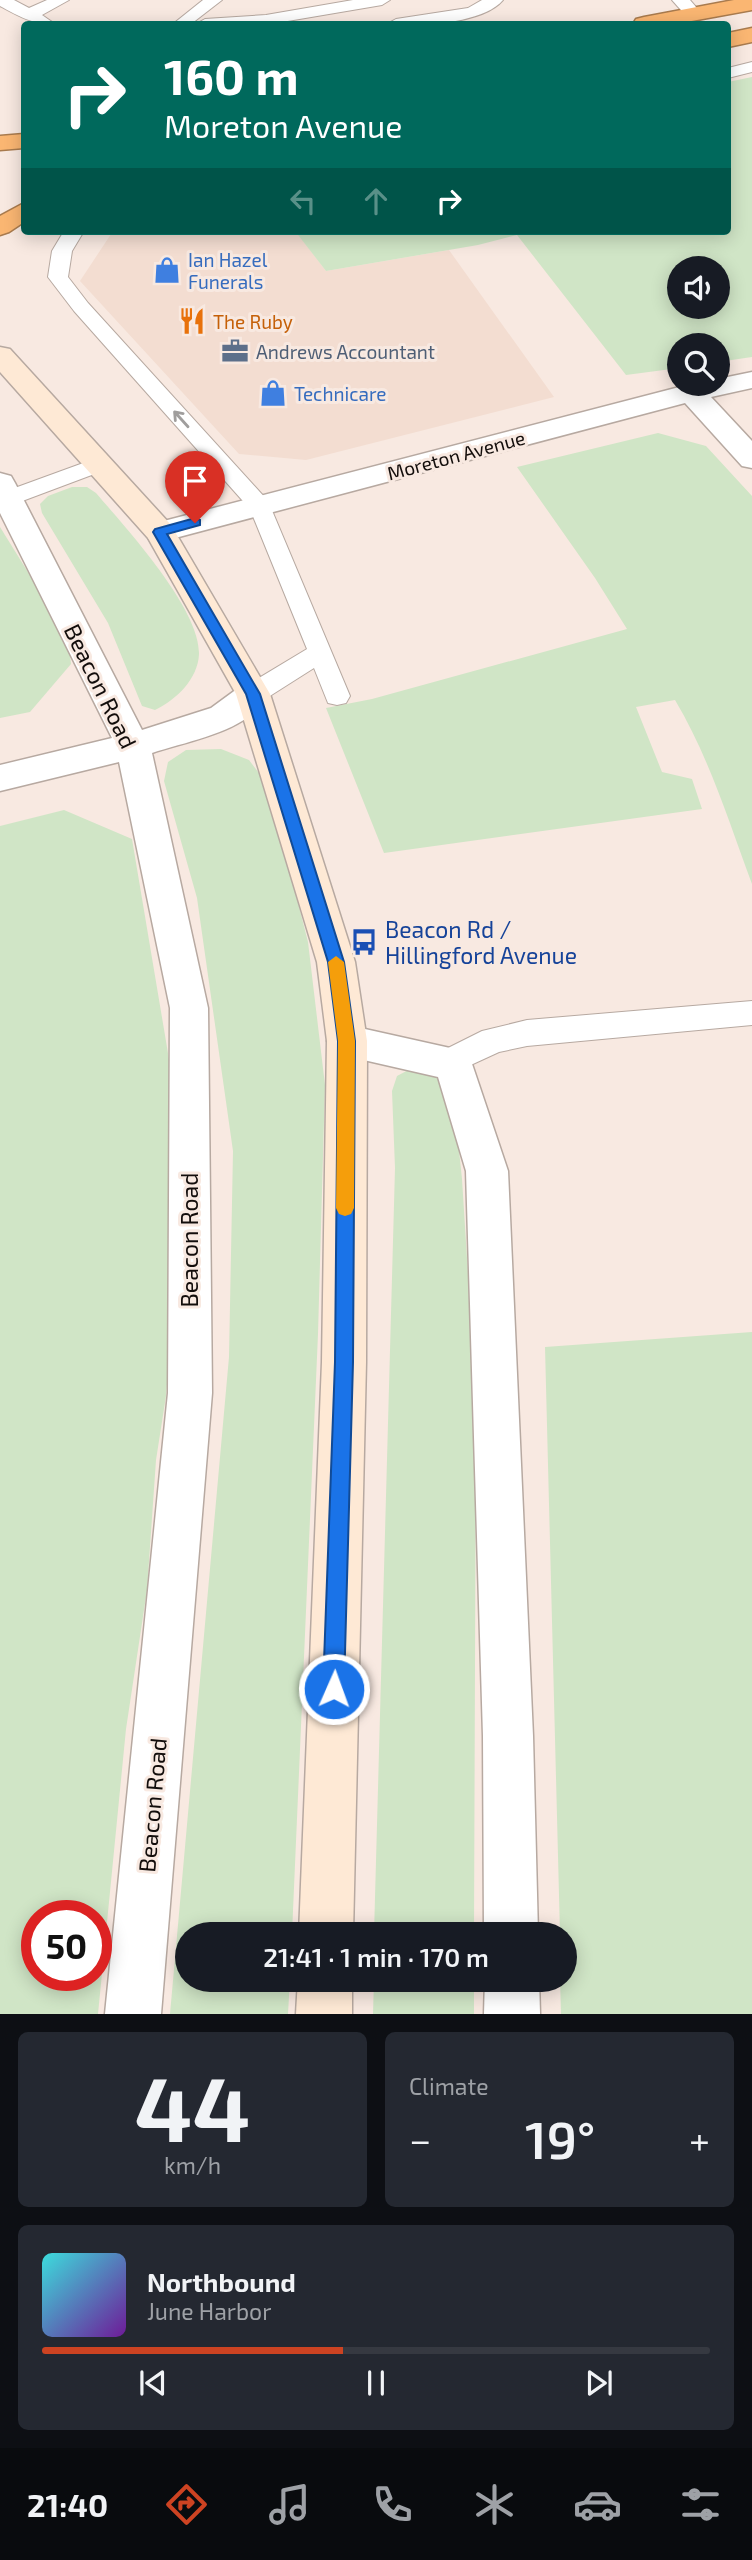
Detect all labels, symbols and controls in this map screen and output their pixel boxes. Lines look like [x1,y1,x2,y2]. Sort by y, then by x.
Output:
text: 160 m [164,46,299,105]
icon: right [49,49,140,140]
text: Moreton Avenue [164,106,402,144]
icon: left [284,182,322,220]
icon: ahead [357,182,395,220]
icon: right [430,182,468,220]
place label: Ian Hazel Funerals [188,248,268,293]
shop icon: Ian Hazel Funerals [152,255,182,285]
map controls [667,256,730,396]
button: sound [667,256,730,319]
restaurant icon: The Ruby [177,306,207,336]
place label: The Ruby [213,310,293,333]
button: search [667,333,730,396]
office icon: Andrews Accountant [220,336,250,366]
place label: Andrews Accountant [256,340,435,363]
shop icon: Technicare [258,378,288,408]
place label: Technicare [294,382,387,405]
one-way arrow [173,411,190,428]
street label: Moreton Avenue [385,426,527,484]
pin [165,451,225,523]
icon: arrive [176,462,214,500]
street label: Beacon Road [59,619,143,753]
place label: Beacon Rd / Hillingford Avenue [385,915,577,969]
bus stop icon: Beacon Rd / Hillingford Avenue [349,927,379,957]
street label: Beacon Road [175,1173,203,1307]
position arrow [297,1652,371,1726]
street label: Beacon Road [132,1737,172,1873]
speed limit sign: 50 [21,1900,112,1991]
text: 21:41 · 1 min · 170 m [263,1941,489,1972]
text: 44 [135,2051,250,2160]
text: Climate [409,2072,489,2100]
text: 19° [525,2107,595,2169]
text: − [409,2116,431,2162]
text: + [689,2116,710,2162]
text: km/h [164,2151,221,2179]
text: Northbound [147,2266,296,2297]
text: June Harbor [147,2297,271,2325]
icon: previous [134,2364,172,2402]
icon: pause [357,2364,395,2402]
icon: next [580,2364,618,2402]
icon: directions [162,2480,211,2529]
icon: music [265,2480,314,2529]
icon: phone [368,2480,417,2529]
icon: climate [470,2480,519,2529]
icon: car [573,2480,622,2529]
icon: filters [676,2480,725,2529]
text: 21:40 [27,2485,108,2523]

